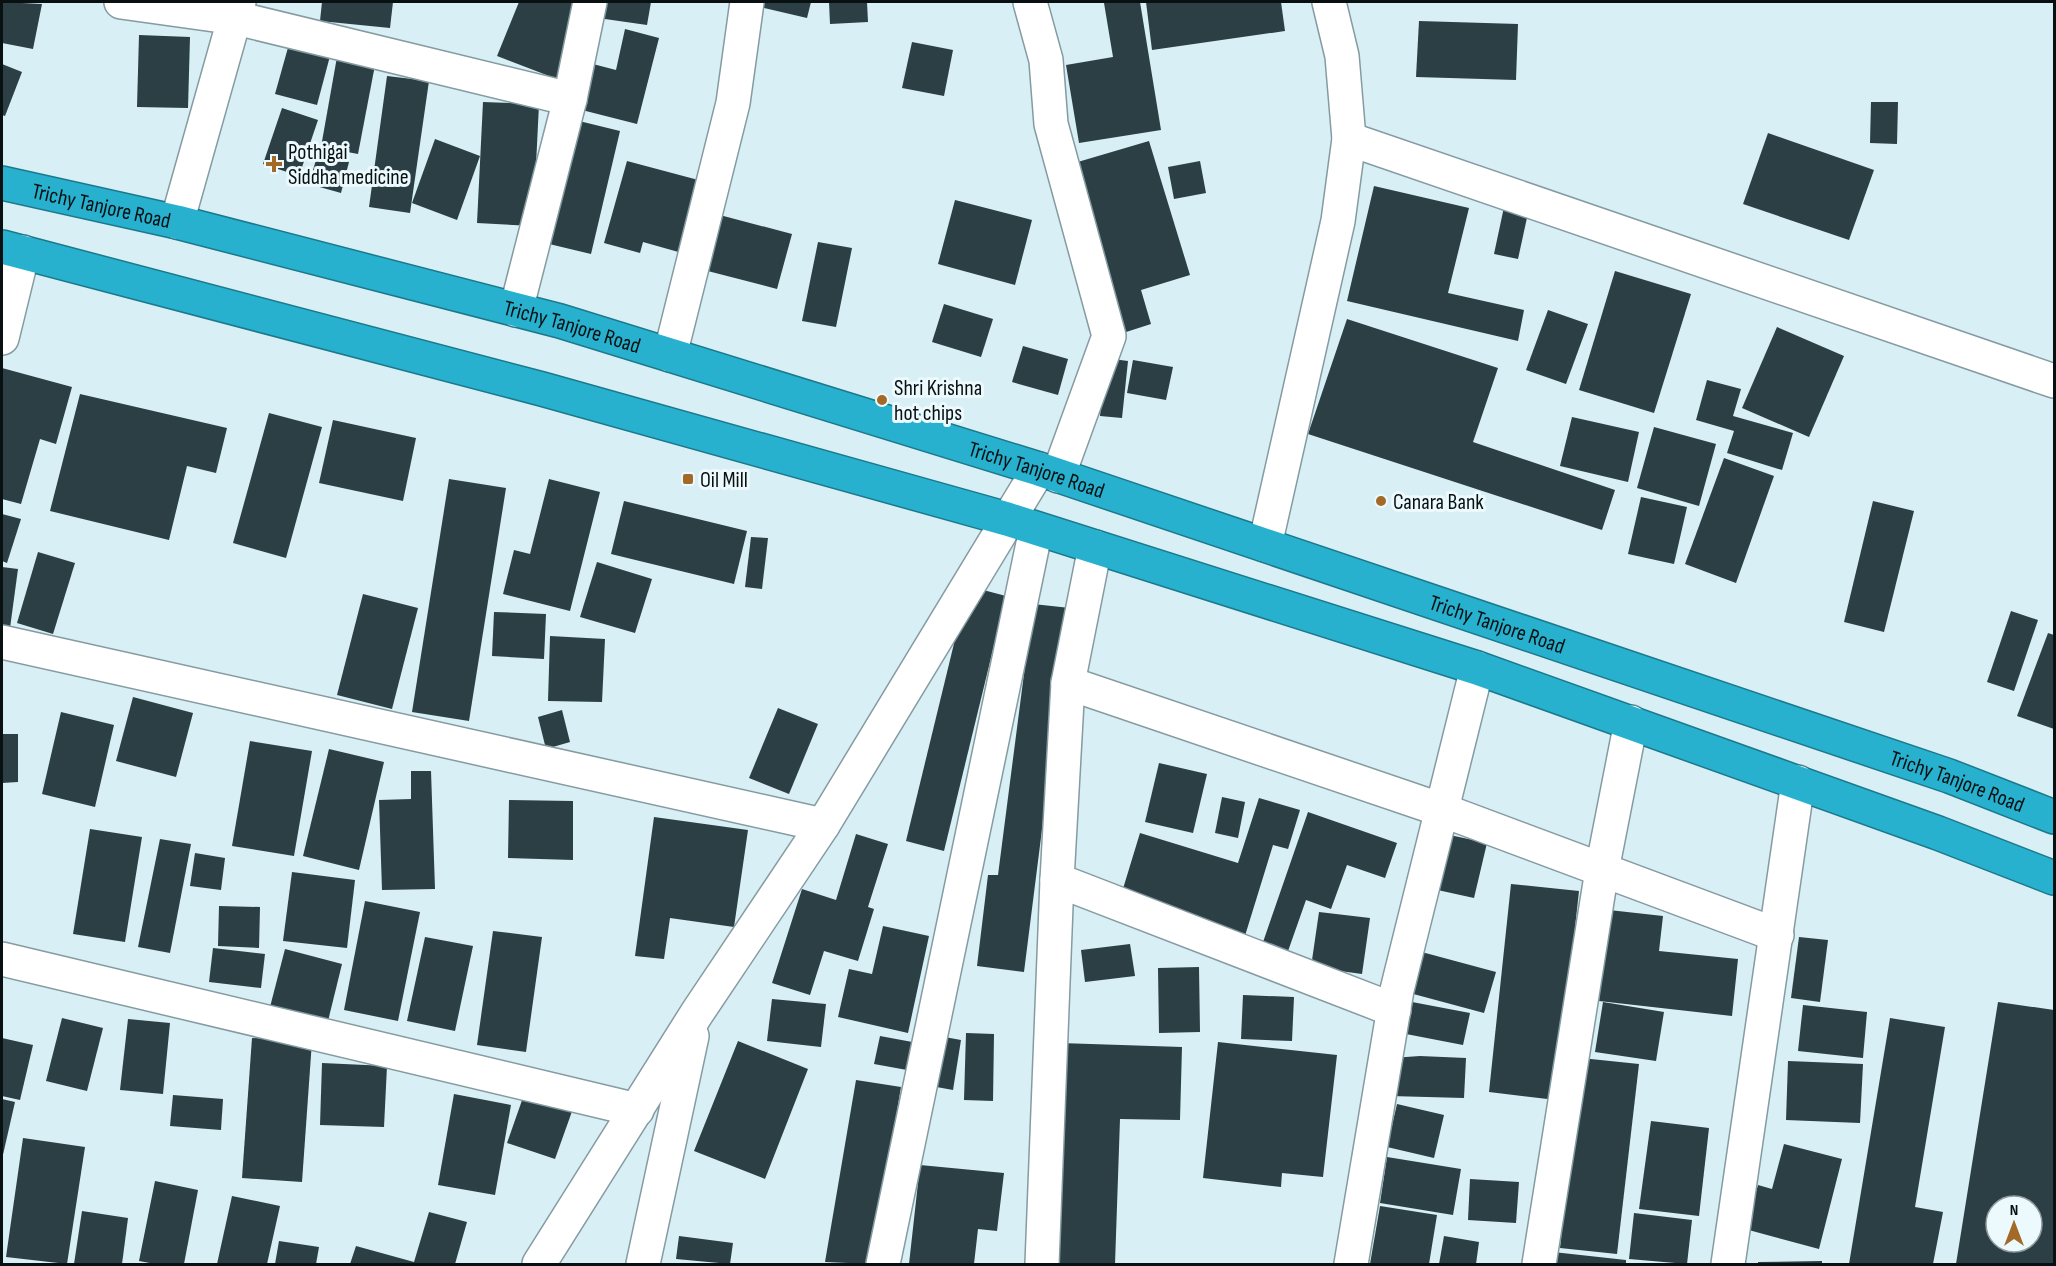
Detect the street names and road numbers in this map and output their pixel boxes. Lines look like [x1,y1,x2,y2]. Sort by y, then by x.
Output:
street label: Trichy Tanjore Road [29,178,173,235]
street label: Trichy Tanjore Road [500,295,644,360]
street label: Trichy Tanjore Road [965,436,1108,505]
street label: Trichy Tanjore Road [1426,590,1568,660]
street label: Trichy Tanjore Road [1886,745,2028,819]

